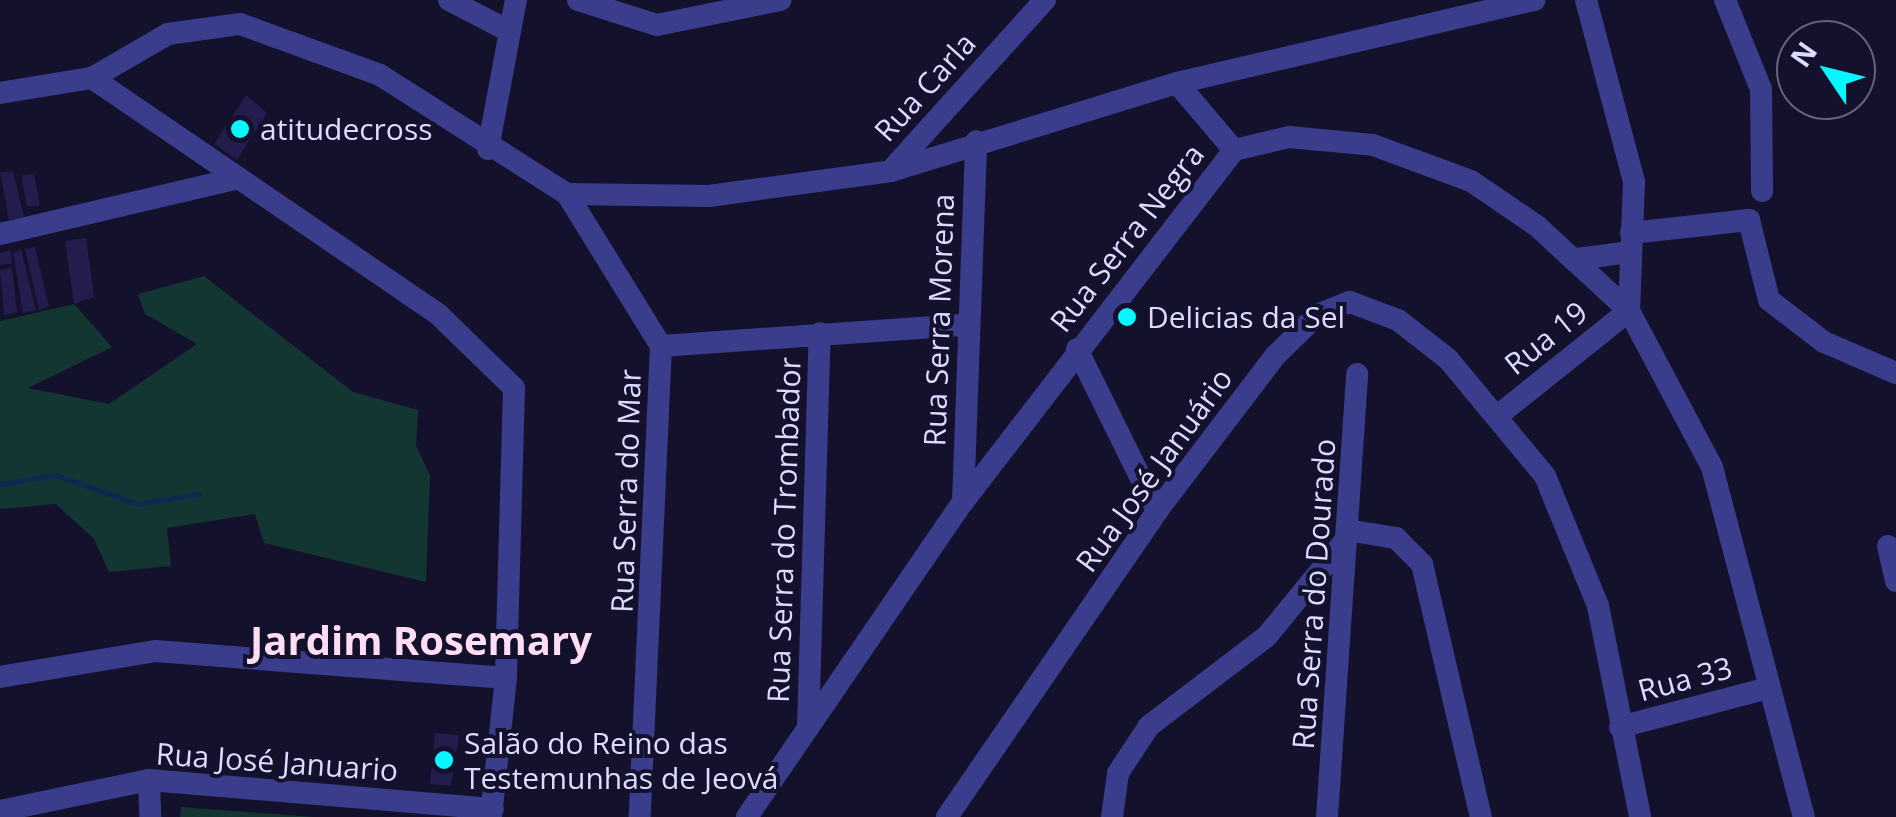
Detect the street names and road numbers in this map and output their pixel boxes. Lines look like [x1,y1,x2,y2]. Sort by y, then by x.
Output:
street label: Rua Carla [867,25,983,149]
street label: Rua Serra Negra [1043,137,1211,339]
street label: Rua Serra Morena [917,193,961,447]
street label: Rua 19 [1497,294,1595,382]
street label: Rua Serra do Trombador [760,356,808,704]
street label: Rua José Januário [1068,361,1240,579]
street label: Rua Serra do Mar [604,369,648,613]
street label: Rua Serra do Dourado [1285,437,1343,751]
street label: Rua 33 [1634,649,1736,709]
street label: Rua José Januario [155,736,399,788]

